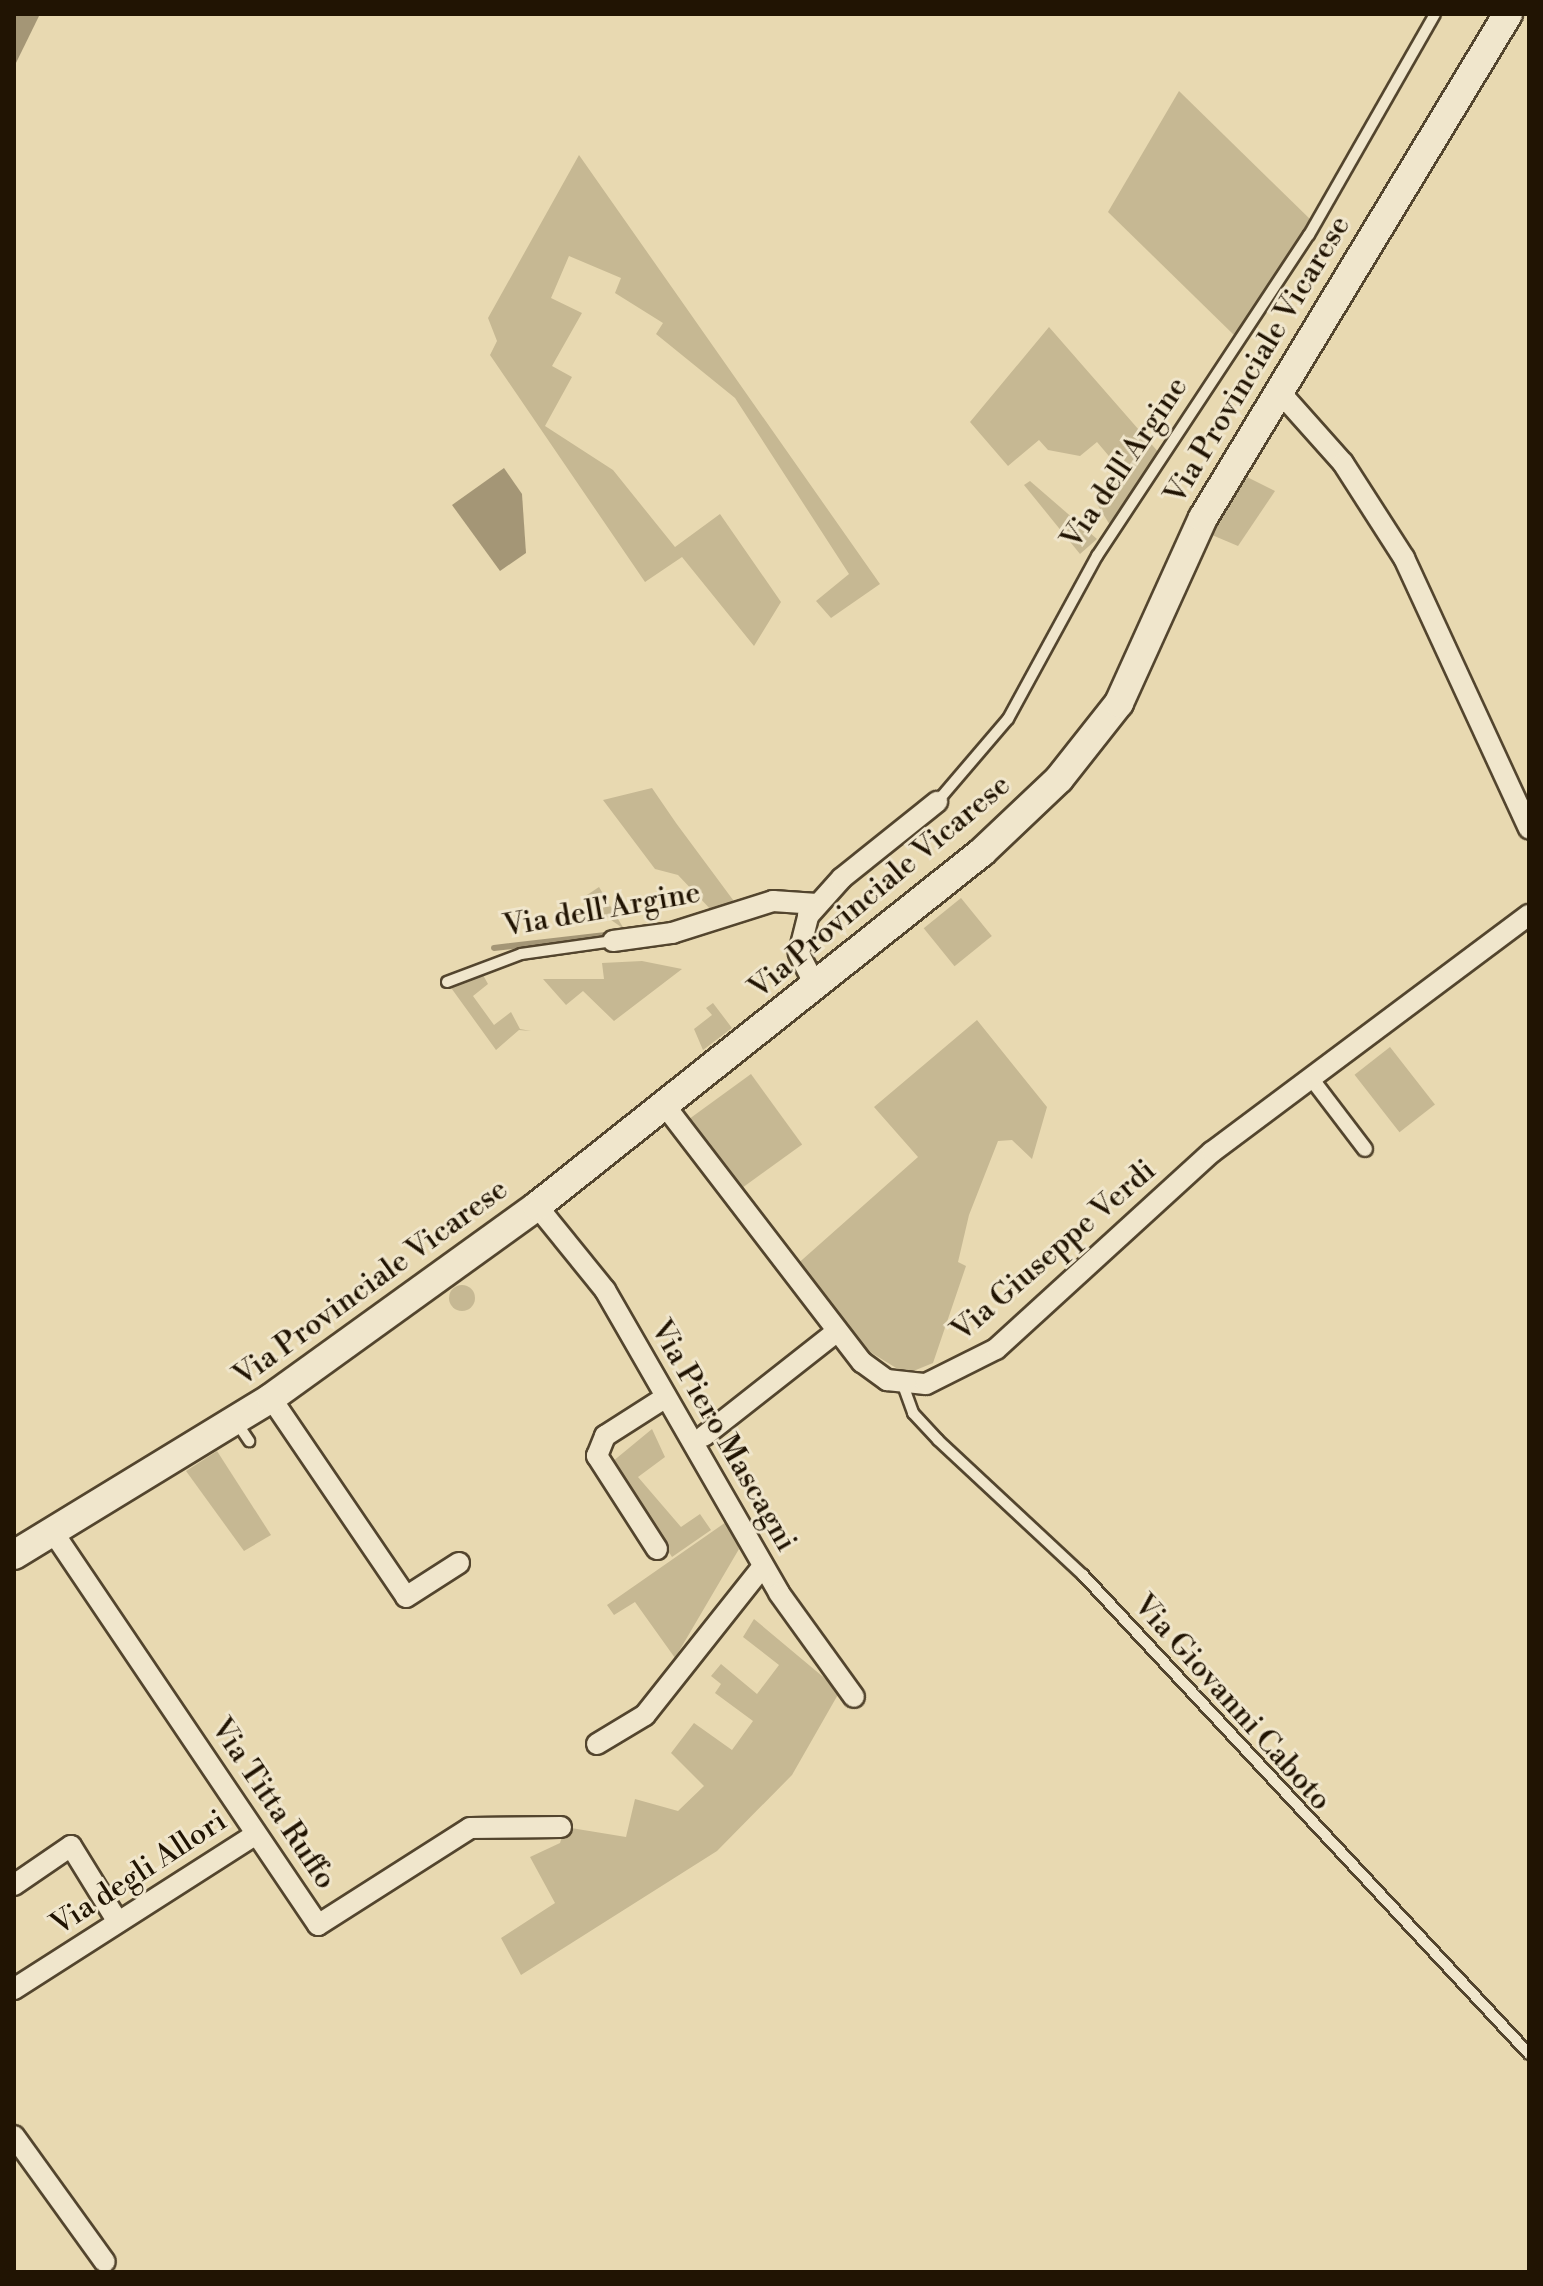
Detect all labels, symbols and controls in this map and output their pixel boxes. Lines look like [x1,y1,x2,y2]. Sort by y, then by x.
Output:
street label: Via Provinciale Vicarese [1158,209,1358,511]
street label: Via dell'Argine [1054,370,1196,556]
street label: Via Provinciale Vicarese [742,767,1018,1007]
street label: Via dell'Argine [501,875,703,945]
street label: Via Giuseppe Verdi [945,1153,1163,1349]
street label: Via Provinciale Vicarese [227,1172,515,1394]
street label: Via Piero Mascagni [642,1314,804,1558]
street label: Via Giovanni Caboto [1126,1588,1338,1818]
street label: Via Titta Ruffo [203,1712,343,1896]
street label: Via degli Allori [44,1803,234,1943]

